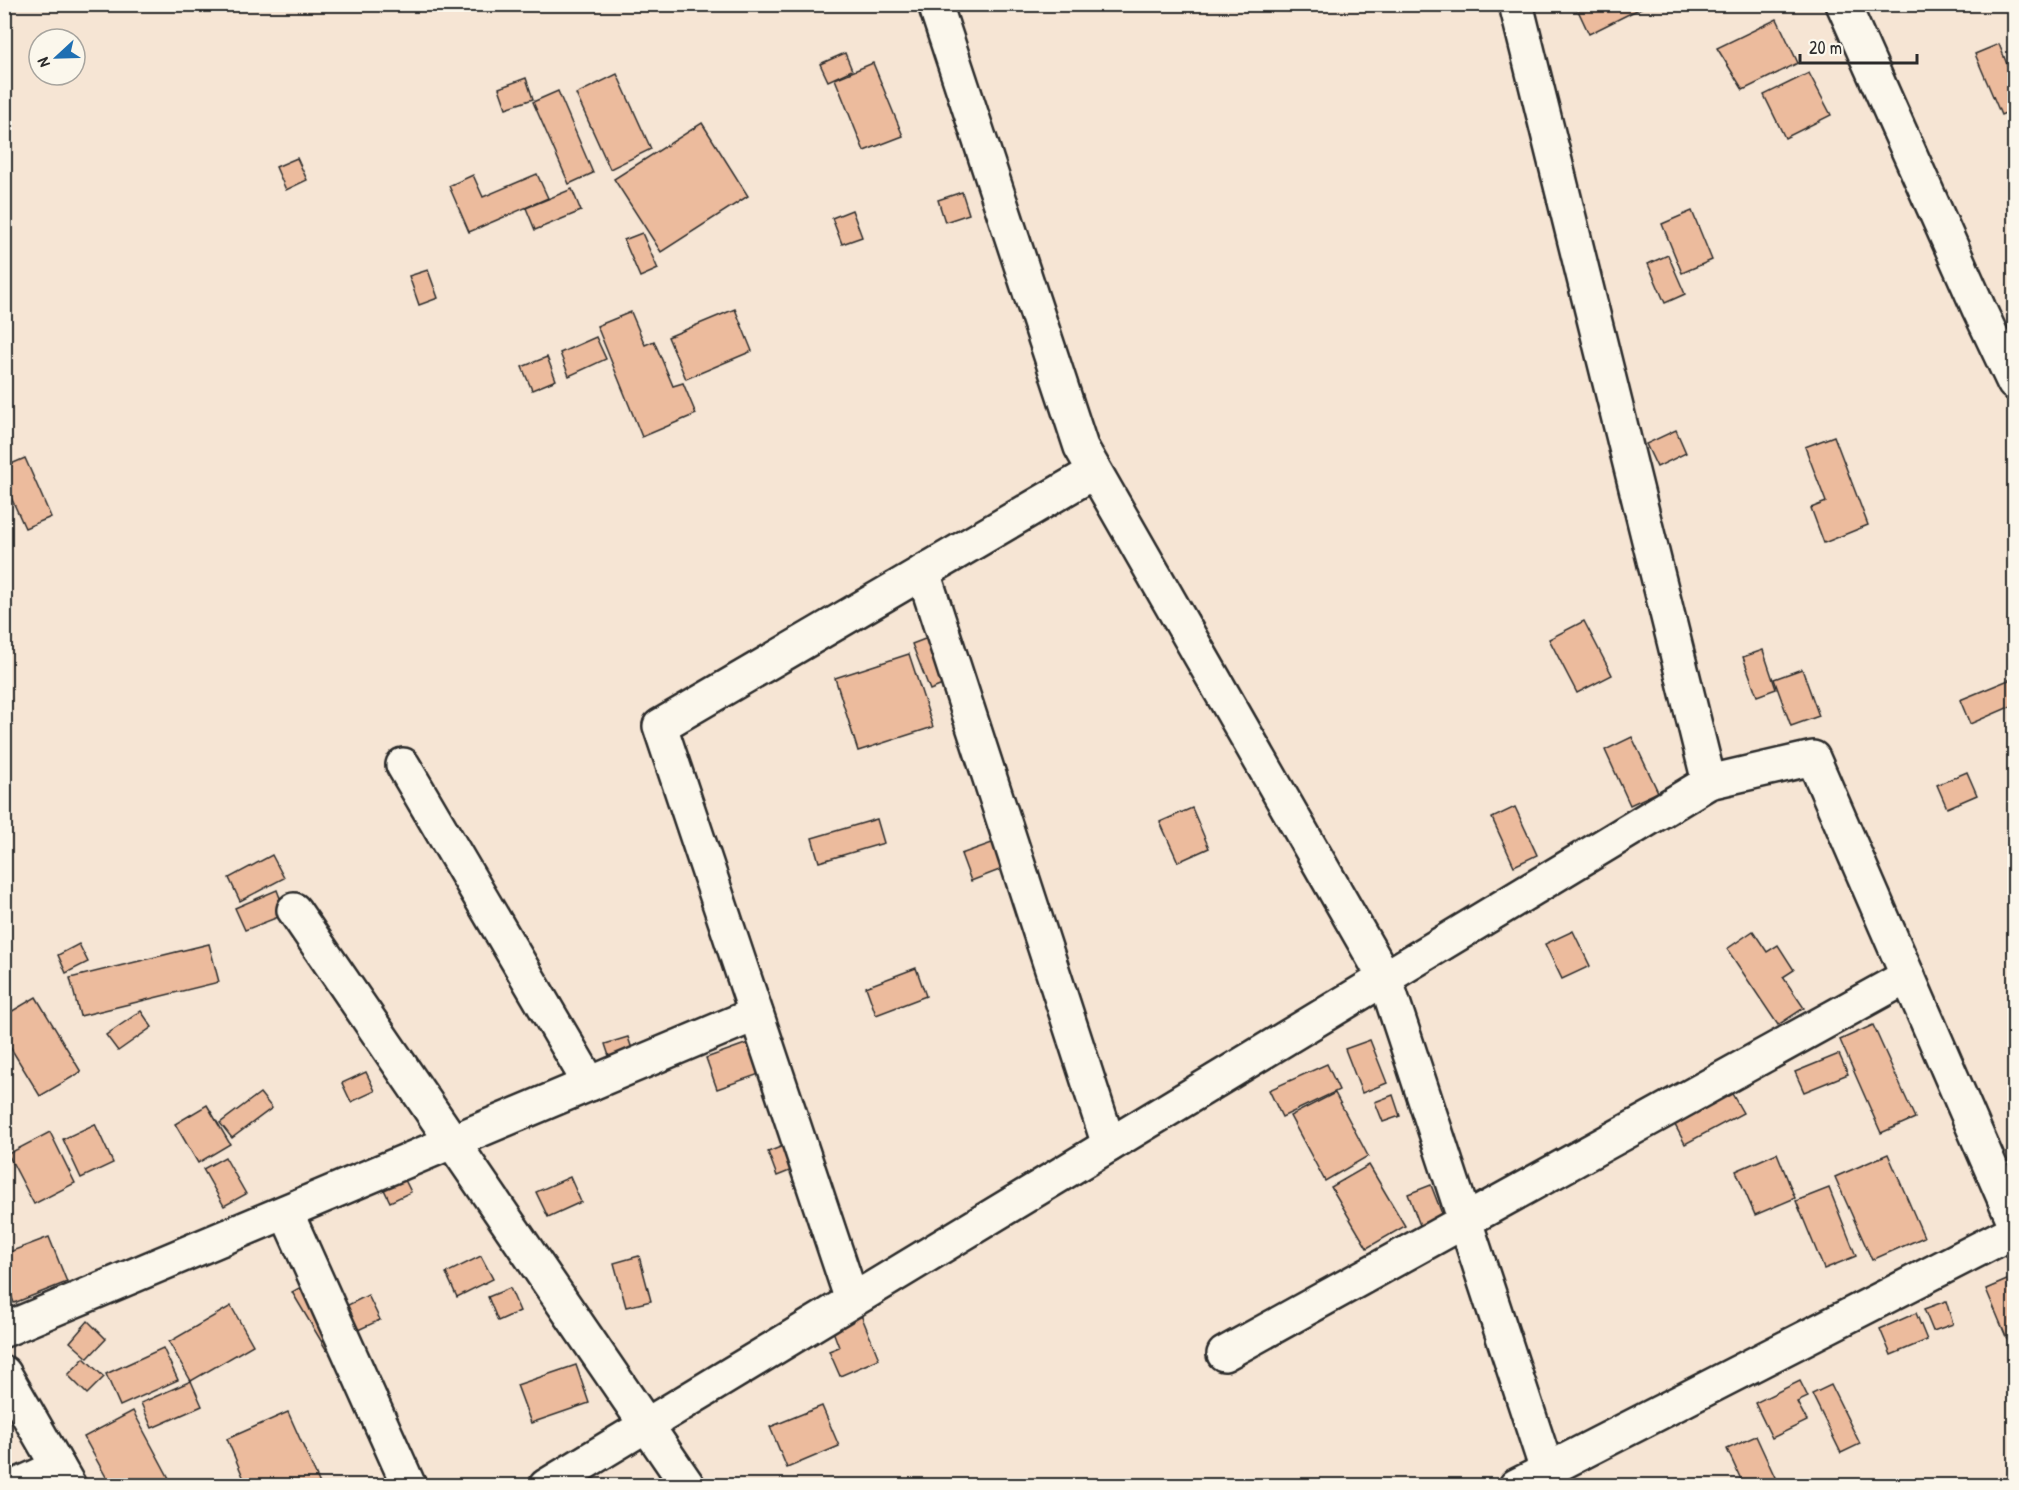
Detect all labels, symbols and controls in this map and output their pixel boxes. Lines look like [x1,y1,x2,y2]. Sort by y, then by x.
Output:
north arrow [27,27,87,87]
scale bar [1800,27,1917,65]
text: 20 m [1809,35,1842,60]
text: N [31,54,55,71]

